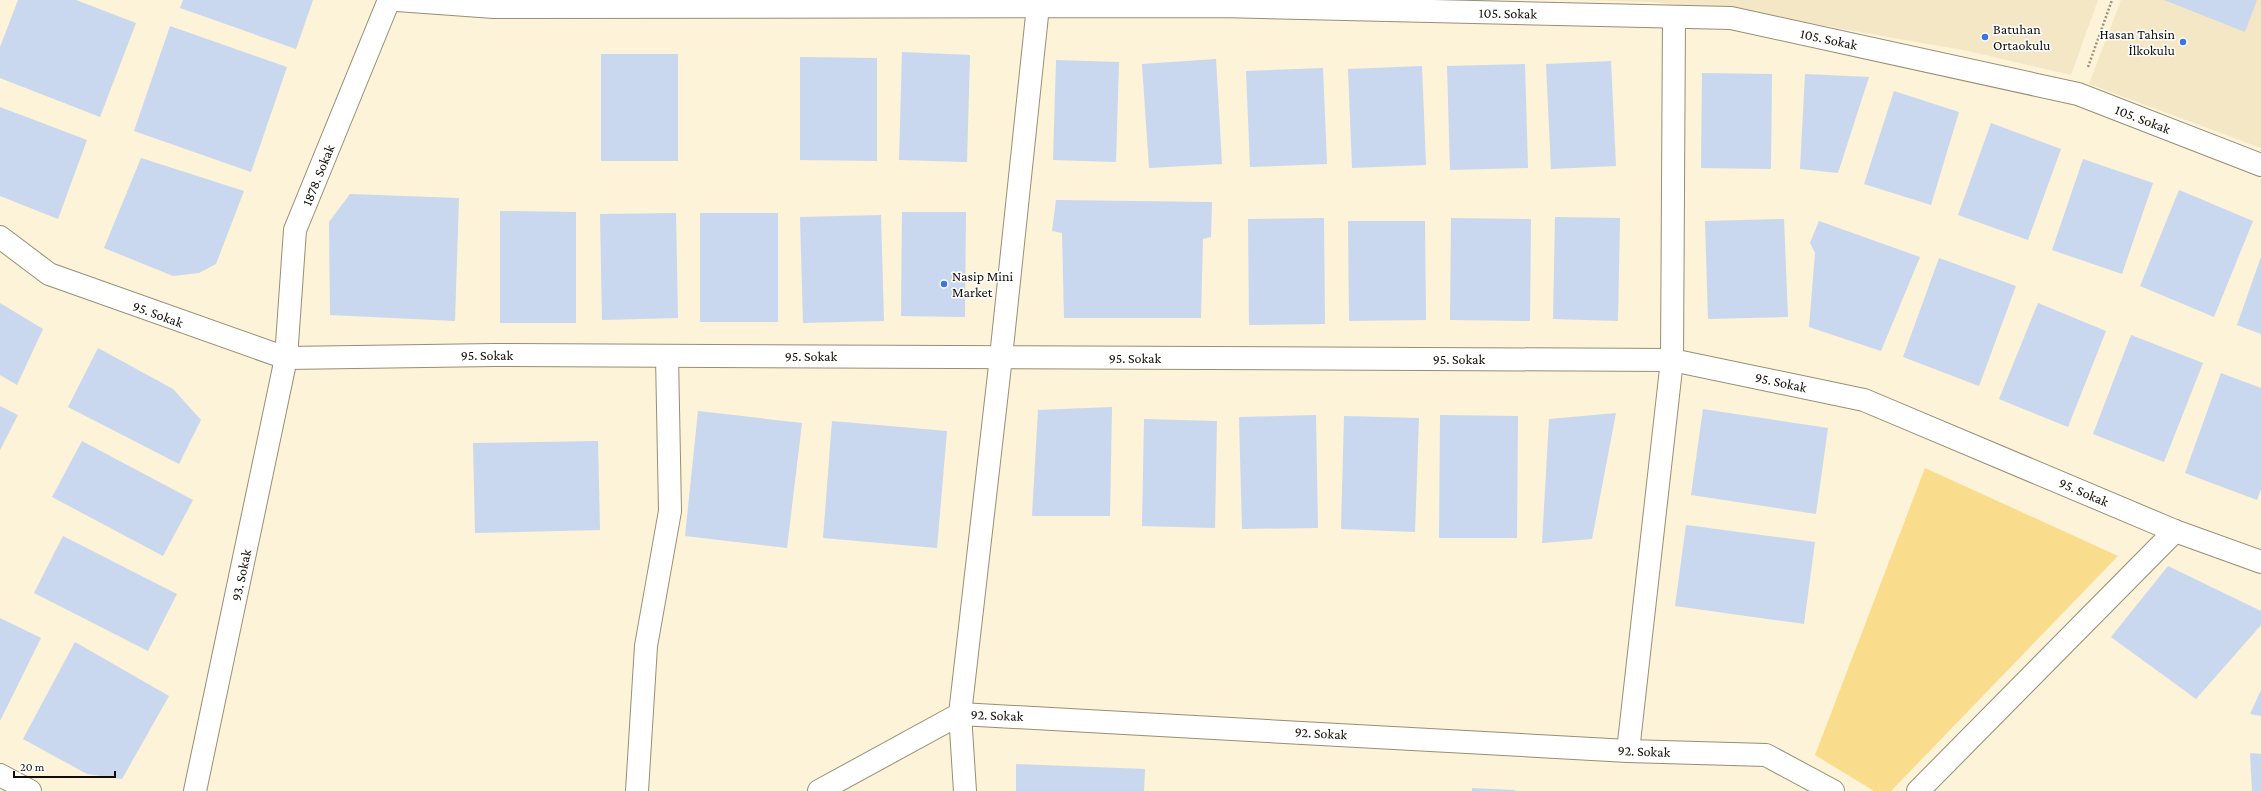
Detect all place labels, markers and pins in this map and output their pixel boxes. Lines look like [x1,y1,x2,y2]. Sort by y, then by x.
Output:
place label: Batuhan Ortaokulu [1993,21,2051,53]
place label: Hasan Tahsin İlkokulu [2099,26,2176,58]
marker: Batuhan Ortaokulu [1980,32,1990,42]
marker: Hasan Tahsin İlkokulu [2178,37,2188,47]
place label: Nasip Mini Market [952,268,1014,300]
marker: Nasip Mini Market [939,279,949,289]

